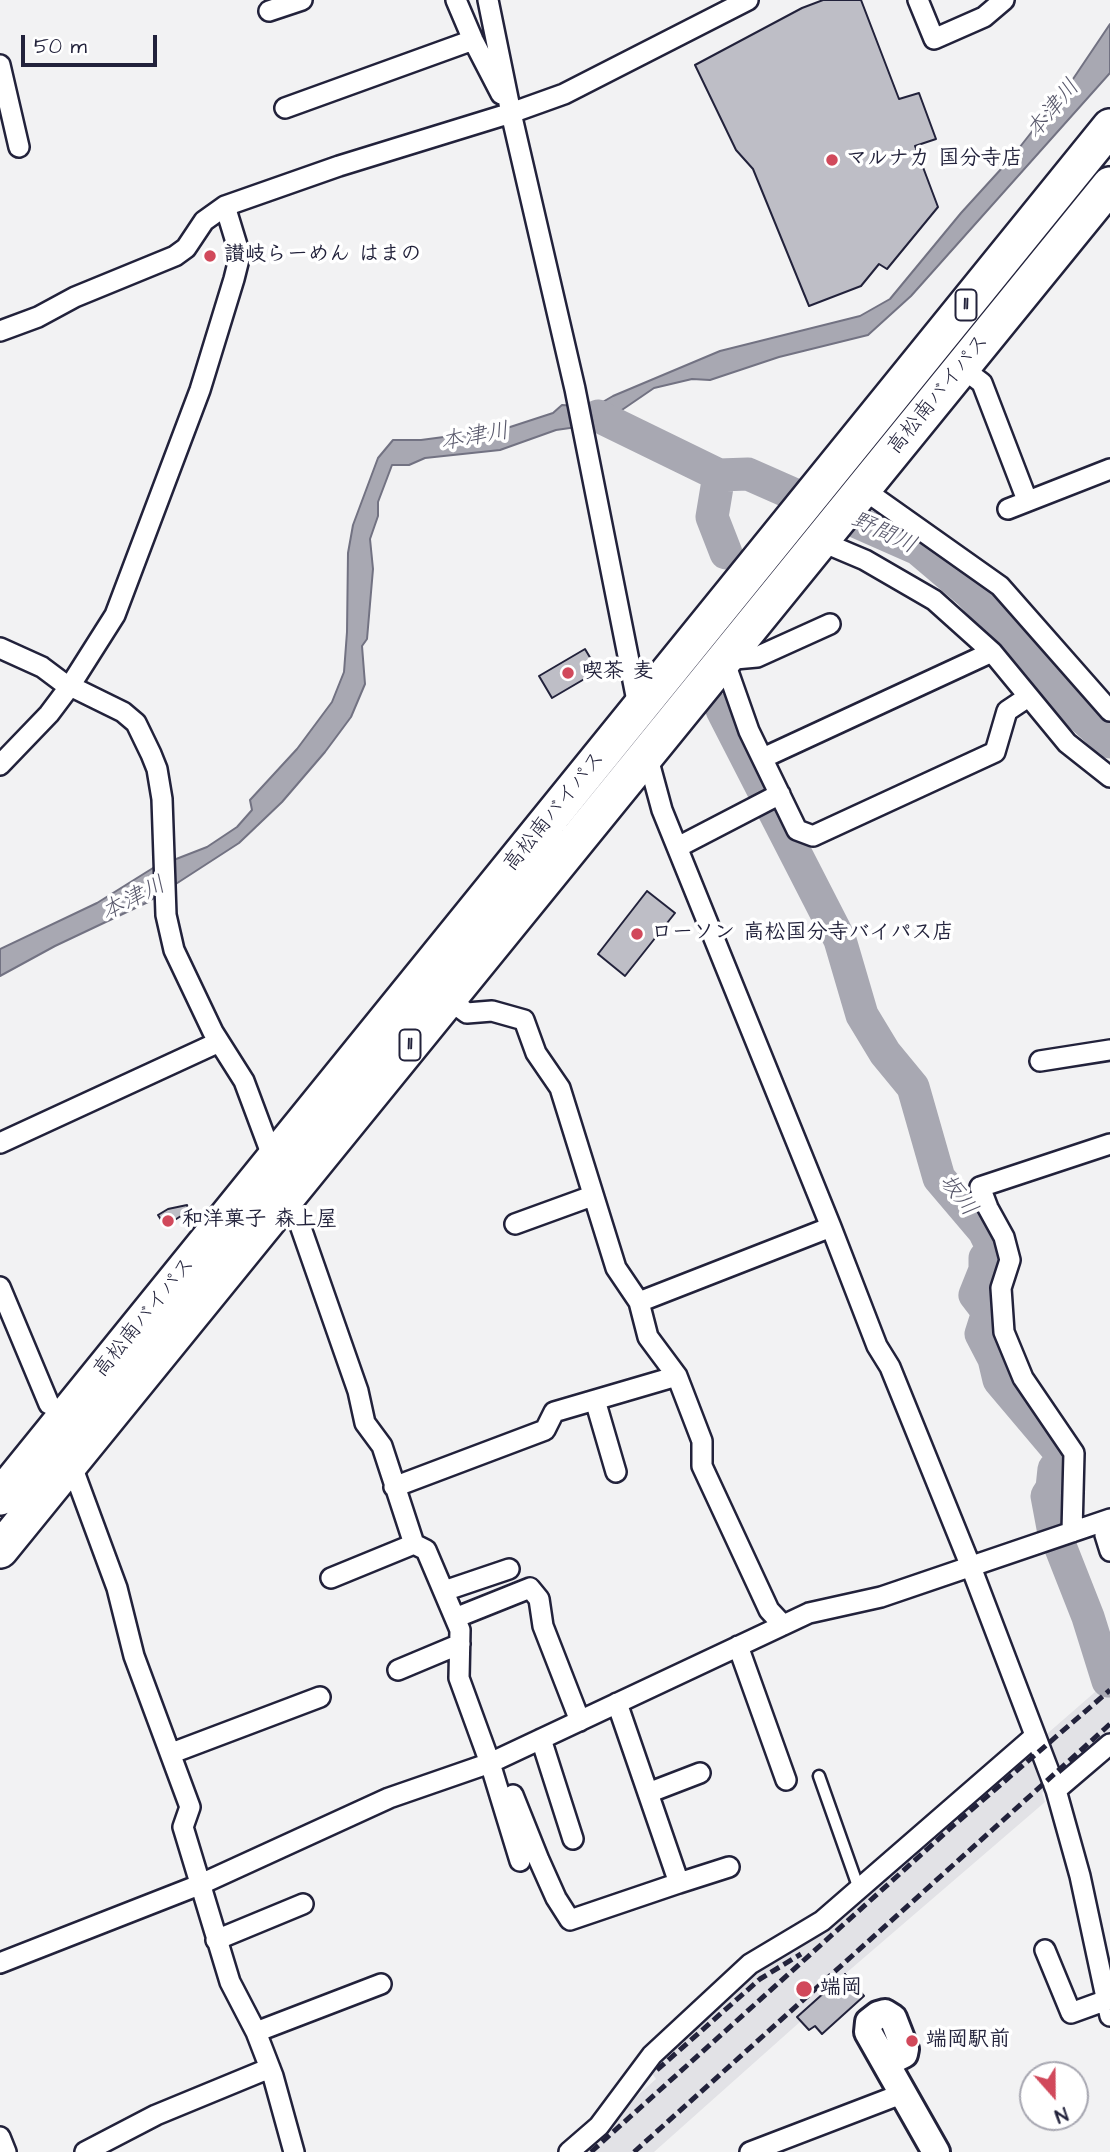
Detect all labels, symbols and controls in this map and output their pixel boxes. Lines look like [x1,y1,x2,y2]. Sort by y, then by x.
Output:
scale bar [24,21,161,65]
text: 50 m [34,32,87,61]
water label: 本津川 [1021,75,1087,145]
place label: マルナカ 国分寺店 [846,147,1022,173]
marker: マルナカ 国分寺店 [824,152,840,168]
place label: 讃岐らーめん はまの [224,243,421,269]
marker: 讃岐らーめん はまの [202,248,218,264]
road number: 11 [956,290,976,320]
street label: 高松南バイパス [883,330,995,460]
water label: 本津川 [439,418,511,458]
water label: 野間川 [846,507,920,561]
place label: 喫茶 麦 [582,660,653,686]
marker: 喫茶 麦 [560,665,576,681]
street label: 高松南バイパス [499,747,611,877]
water label: 本津川 [97,872,171,928]
place label: ローソン 高松国分寺バイパス店 [651,921,953,947]
marker: ローソン 高松国分寺バイパス店 [629,926,645,942]
road number: 11 [400,1030,420,1060]
water label: 坂川 [932,1169,982,1223]
place label: 和洋菓子 森上屋 [182,1208,337,1234]
marker: 和洋菓子 森上屋 [160,1213,176,1229]
street label: 高松南バイパス [89,1253,201,1383]
place label: 端岡 [820,1976,862,2002]
marker: 端岡 [794,1979,814,1999]
place label: 端岡駅前 [926,2028,1010,2054]
marker: 端岡駅前 [904,2033,920,2049]
north arrow [1019,2061,1089,2131]
text: N [1051,2099,1071,2129]

